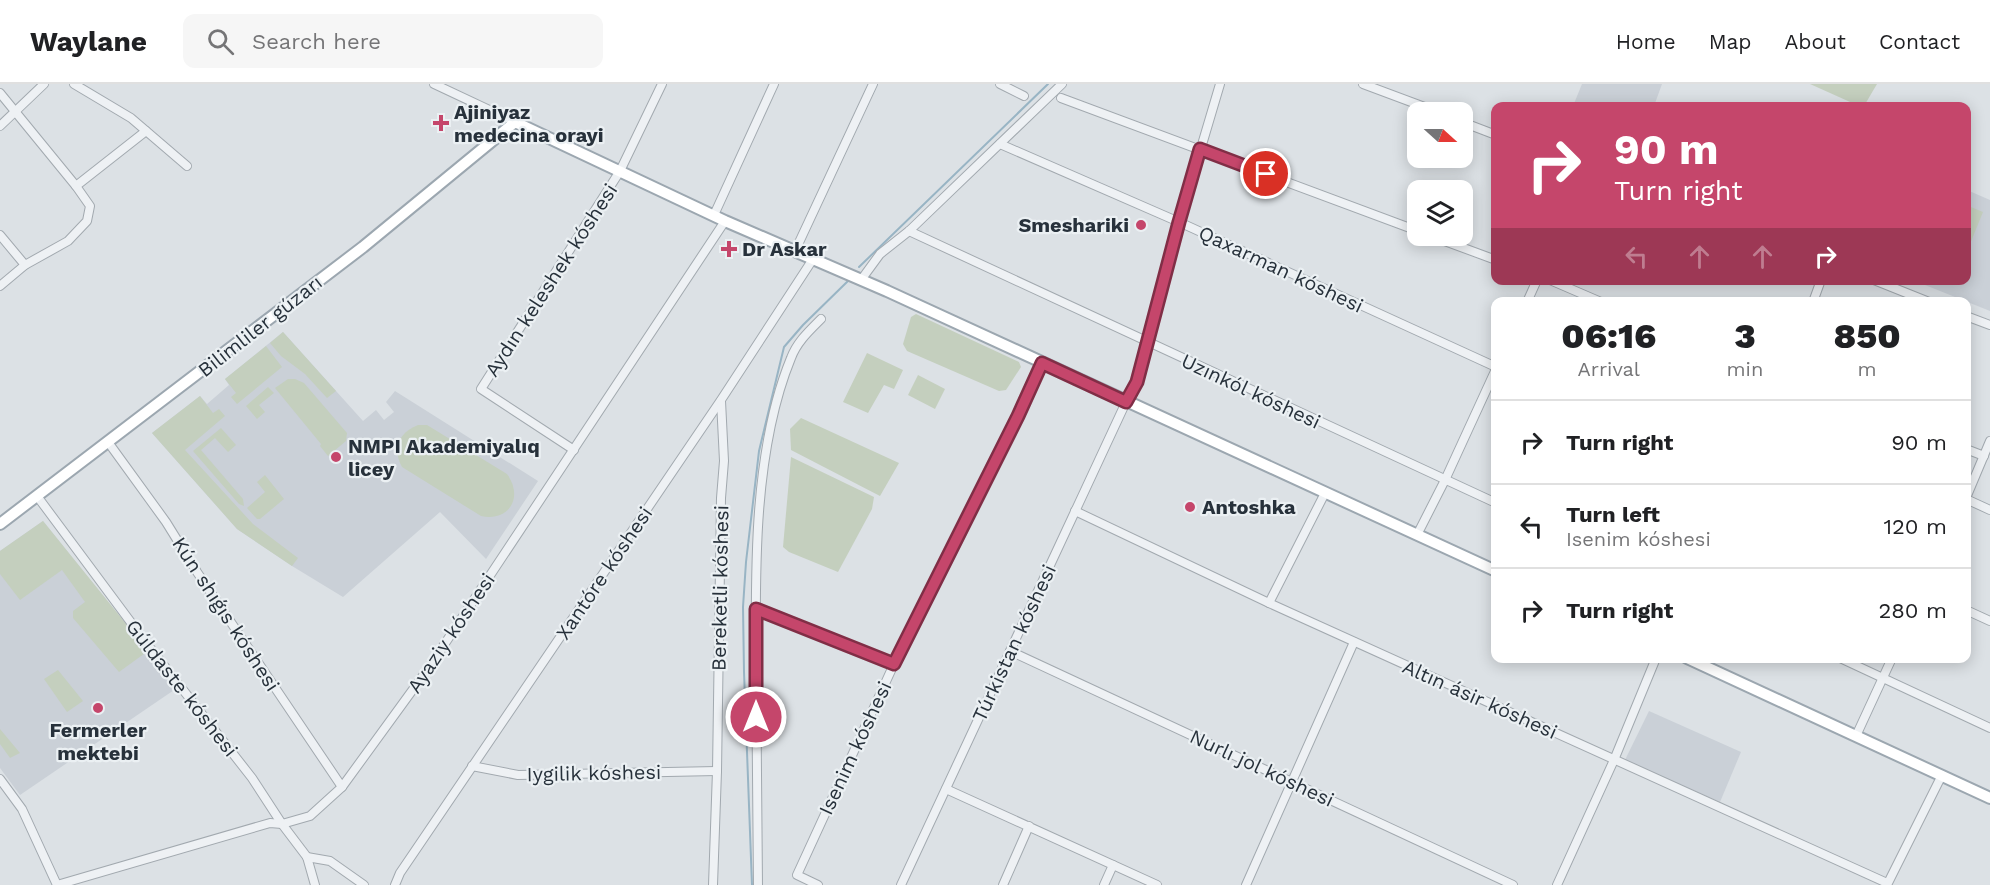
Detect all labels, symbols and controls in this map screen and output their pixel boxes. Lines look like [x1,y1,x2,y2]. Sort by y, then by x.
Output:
search box [183,14,603,68]
text: Waylane [30,25,147,58]
icon: search [204,25,237,58]
text: Search here [252,29,381,54]
text: Home [1616,29,1676,54]
text: Map [1709,29,1752,54]
text: About [1785,29,1846,54]
text: Contact [1879,29,1960,54]
place label: Ajiniyaz medecina orayi [454,100,604,147]
north arrow [1407,102,1473,168]
map controls [1407,102,1473,246]
marker: Ajiniyaz medecina orayi [432,114,450,132]
text: 90 m [1614,125,1718,174]
icon: right [1515,126,1593,204]
pin [1240,148,1291,199]
icon: arrive [1249,157,1282,190]
text: Turn right [1614,175,1743,207]
street label: Aydın keleshek kóshesi [480,179,622,381]
button: layers [1407,180,1473,246]
place label: Smeshariki [1018,213,1129,237]
marker: Smeshariki [1134,218,1148,232]
street label: Qaxarman kóshesi [1195,220,1367,318]
place label: Dr Askar [742,237,827,261]
marker: Dr Askar [720,240,738,258]
icon: left [1620,240,1653,273]
icon: ahead [1683,240,1716,273]
icon: ahead [1746,240,1779,273]
icon: right [1809,240,1842,273]
street label: Bilimliler gúzarı [193,270,327,382]
text: 06:16 [1561,315,1656,357]
text: 3 [1734,315,1756,357]
text: 850 [1834,315,1901,357]
street label: Uzınkól kóshesi [1178,348,1324,434]
text: Arrival [1578,357,1640,381]
text: min [1727,357,1763,381]
text: m [1858,357,1877,381]
icon: right [1515,426,1548,459]
text: Turn right [1566,430,1673,455]
text: 90 m [1891,430,1947,455]
place label: NMPI Akademiyalıq licey [348,434,540,481]
marker: NMPI Akademiyalıq licey [329,450,343,464]
place label: Antoshka [1202,495,1296,519]
marker: Antoshka [1183,500,1197,514]
street label: Xantóre kóshesi [551,502,657,644]
text: Turn left [1566,502,1660,527]
street label: Bereketli kóshesi [707,505,733,671]
icon: left [1515,510,1548,543]
text: 120 m [1883,514,1947,539]
text: Isenim kóshesi [1566,527,1711,551]
street label: Kún shıǵıs kóshesi [167,532,285,696]
street label: Túrkistan kóshesi [967,561,1061,725]
street label: Ayaziy kóshesi [402,568,500,698]
icon: right [1515,594,1548,627]
text: Turn right [1566,598,1673,623]
text: 280 m [1878,598,1947,623]
street label: Gúldaste kóshesi [121,615,243,761]
street label: Altın ásir kóshesi [1399,654,1561,744]
street label: Isenim kóshesi [814,677,896,819]
position arrow [724,685,788,749]
marker: Fermerler mektebi [91,701,105,715]
place label: Fermerler mektebi [49,718,147,765]
street label: Nurlı jol kóshesi [1186,724,1338,812]
street label: Iygilik kóshesi [526,760,662,786]

